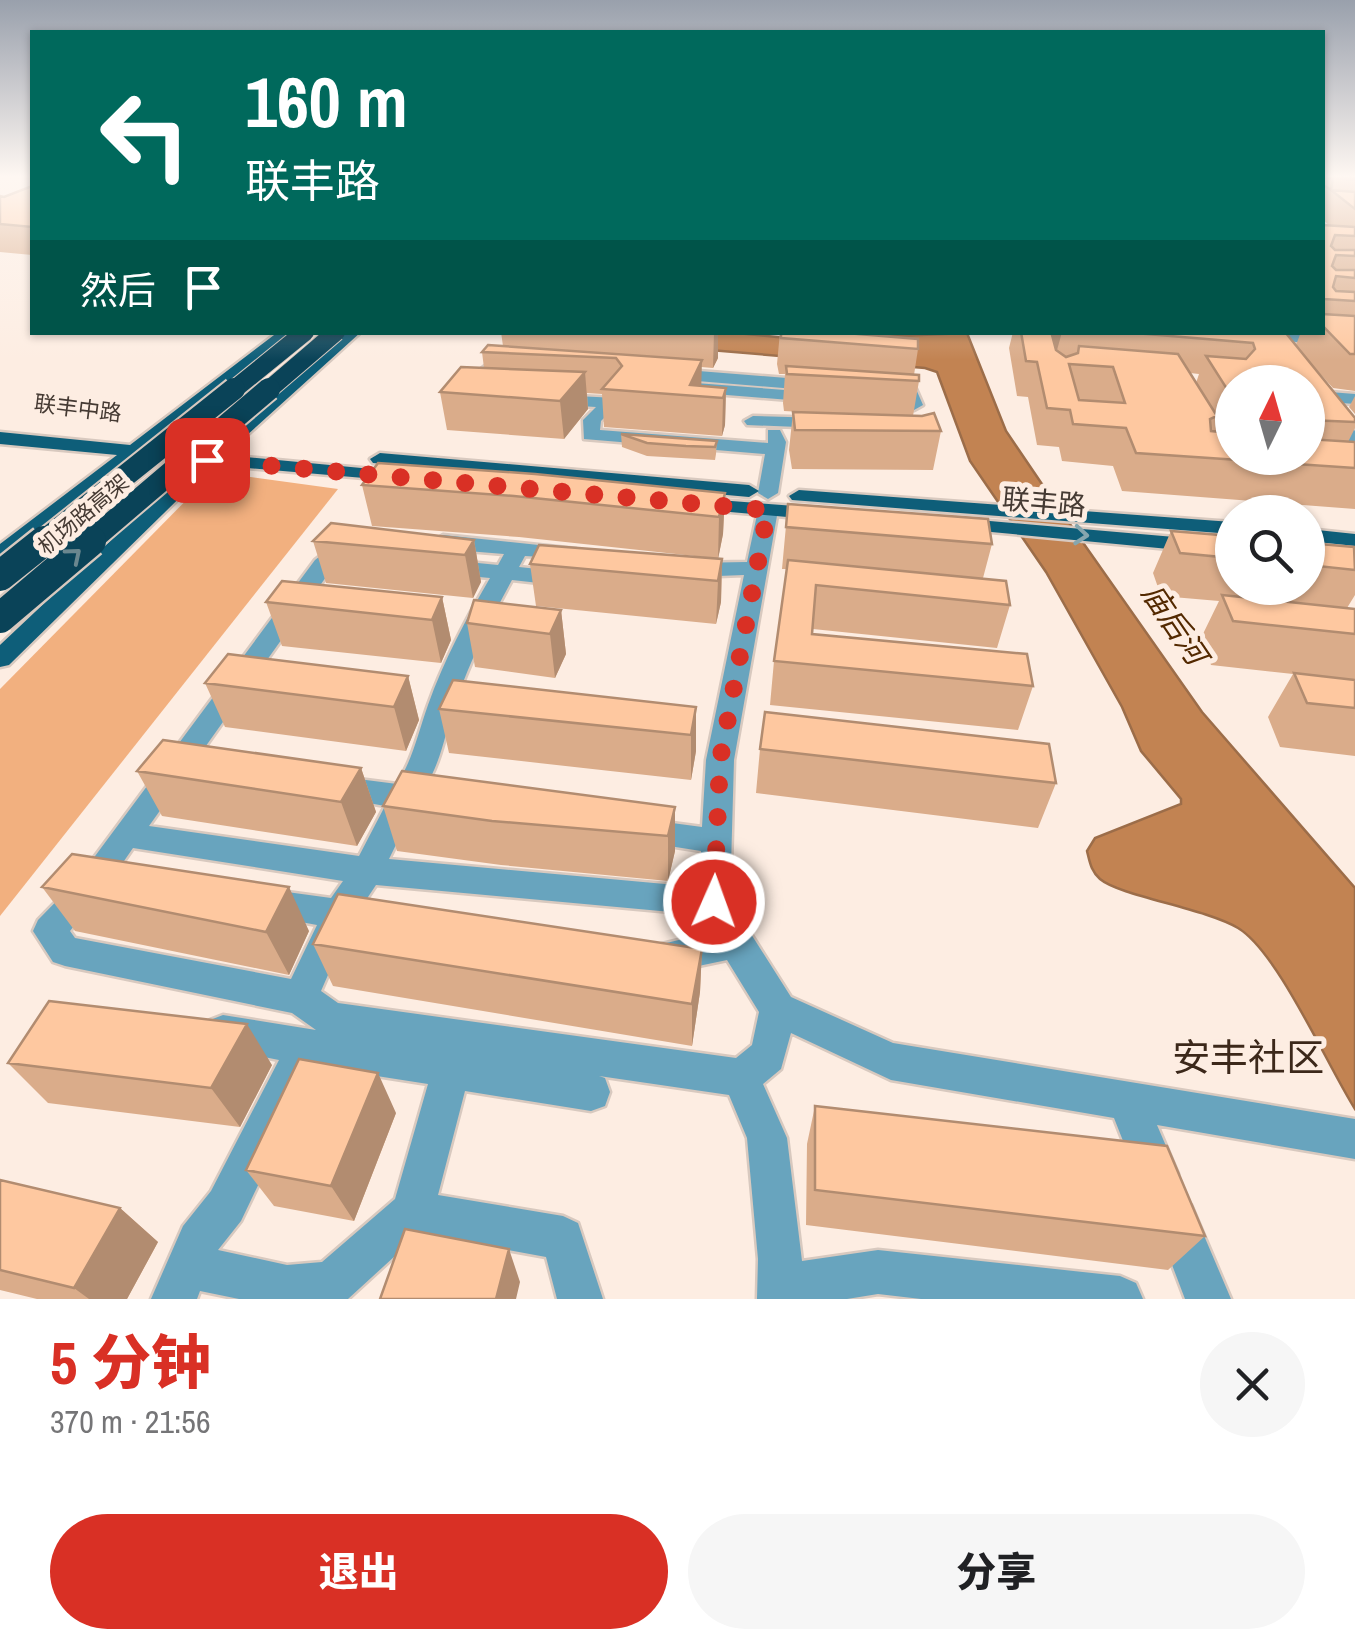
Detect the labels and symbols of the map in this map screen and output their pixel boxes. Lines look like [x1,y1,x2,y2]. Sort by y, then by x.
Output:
north arrow [1215,365,1325,475]
street label: 联丰中路 [32,388,124,428]
pin [165,418,250,503]
street label: 机场路高架 [31,467,135,561]
street label: 联丰路 [1000,479,1088,525]
one-way arrow [1073,524,1089,546]
one-way arrow [63,548,81,566]
water label: 庙后河 [1133,575,1219,676]
position arrow [662,850,766,954]
district label: 安丰社区 [1172,1032,1324,1083]

